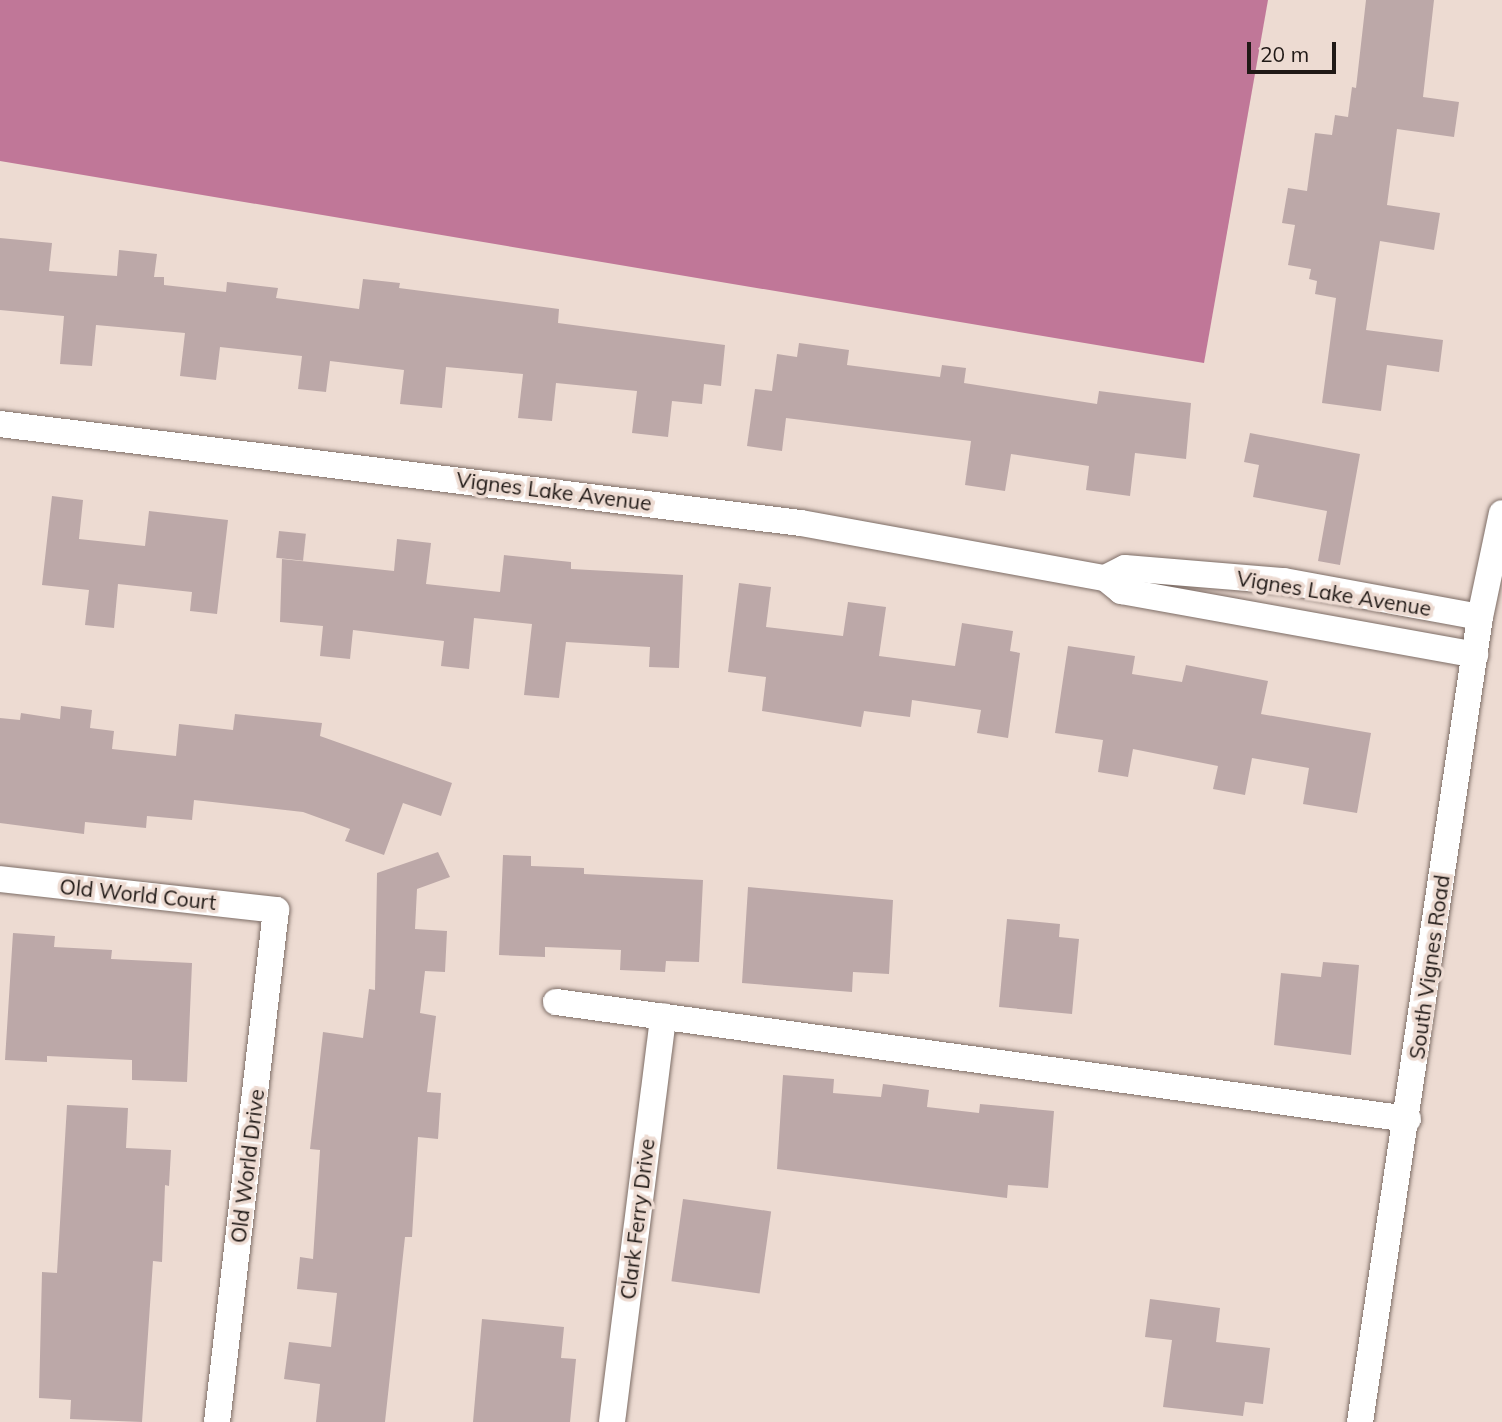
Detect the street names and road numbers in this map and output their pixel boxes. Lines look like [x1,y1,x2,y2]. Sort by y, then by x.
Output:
street label: Vignes Lake Avenue [455,467,653,515]
street label: Vignes Lake Avenue [1235,565,1433,621]
street label: Old World Court [58,873,218,915]
street label: South Vignes Road [1404,873,1454,1061]
street label: Old World Drive [225,1088,269,1244]
street label: Clark Ferry Drive [615,1137,659,1301]

